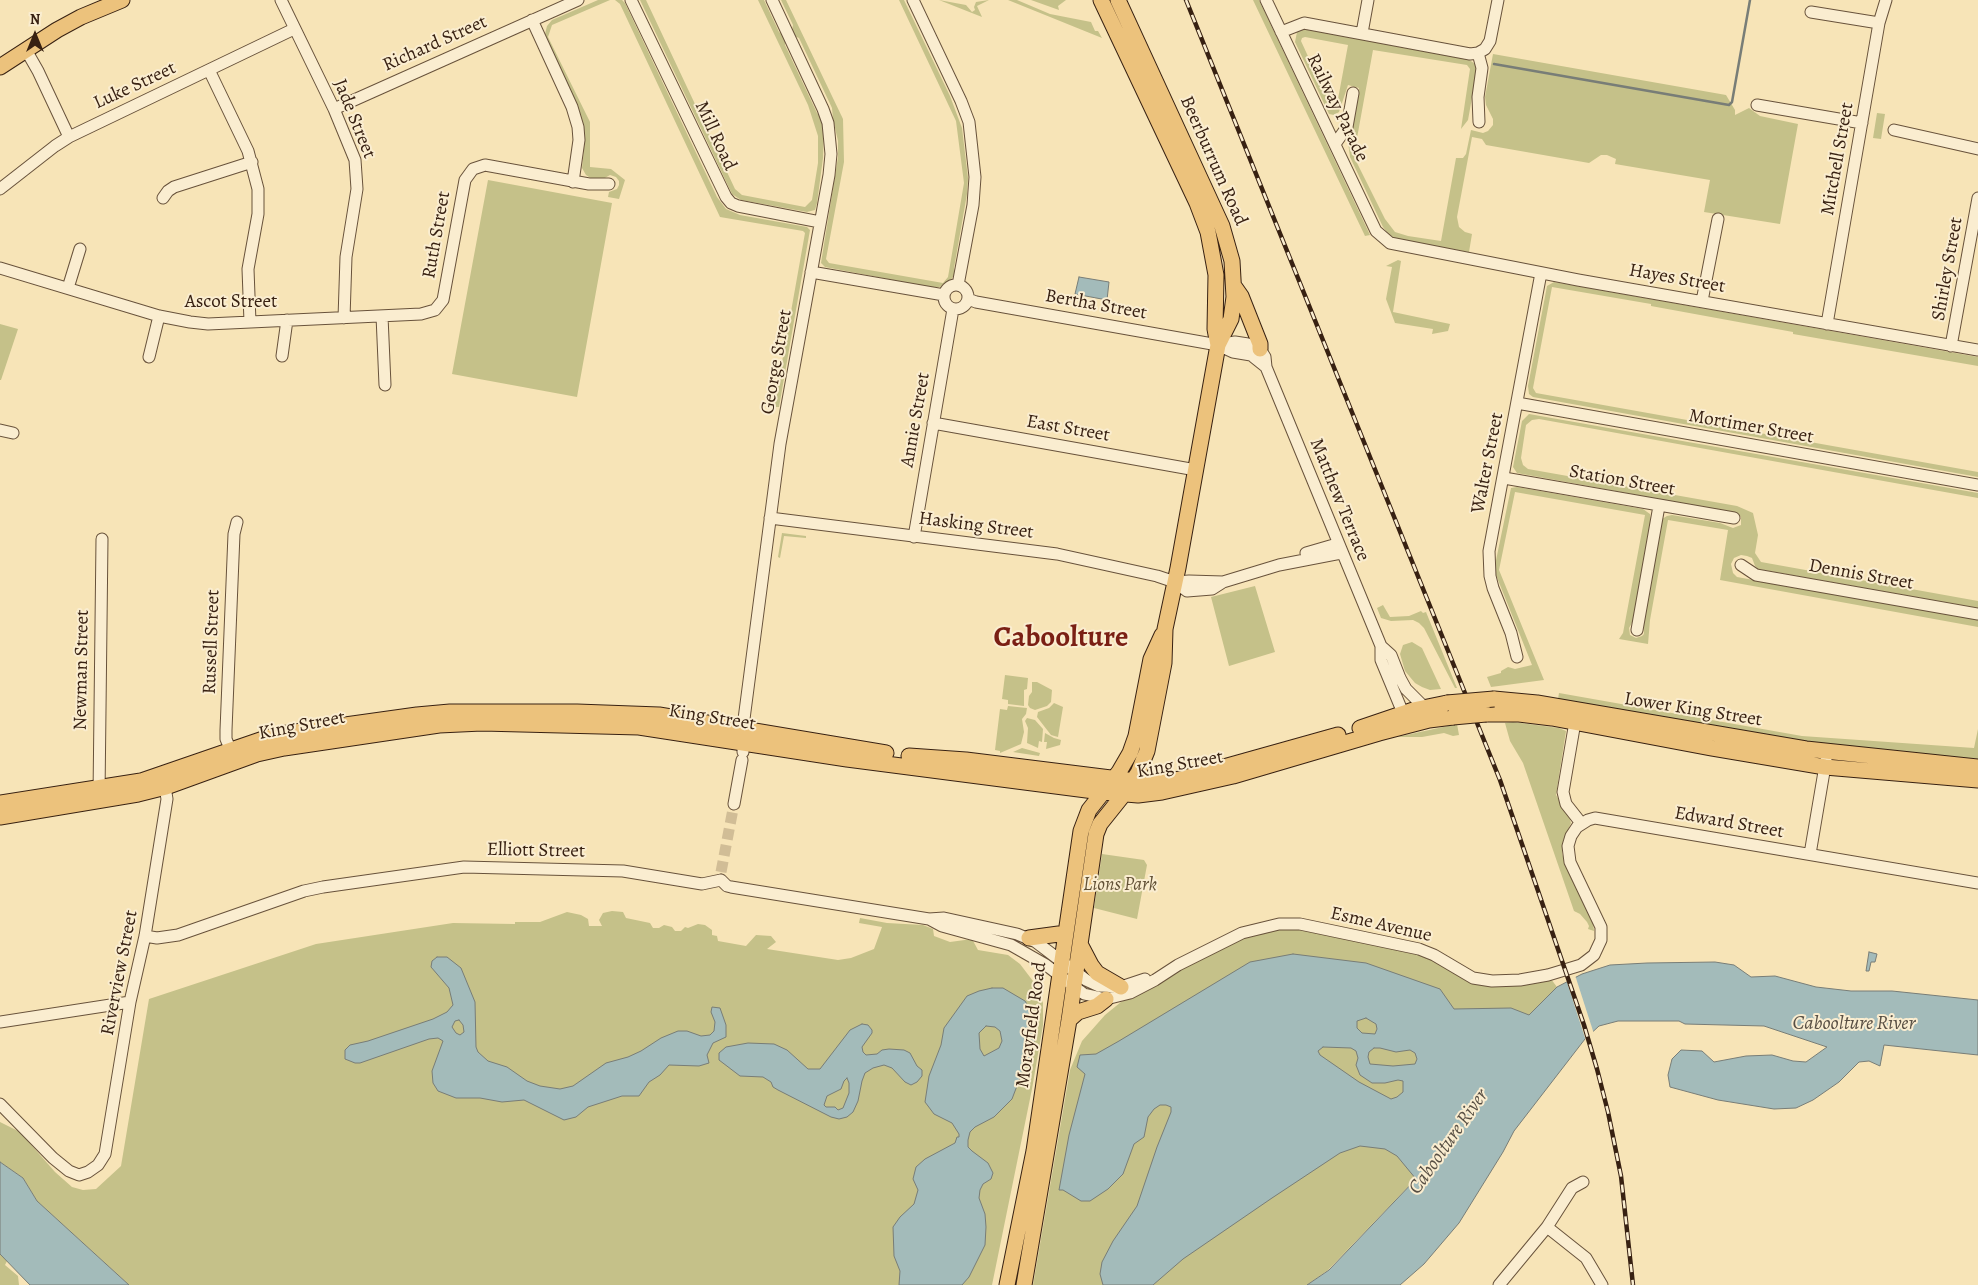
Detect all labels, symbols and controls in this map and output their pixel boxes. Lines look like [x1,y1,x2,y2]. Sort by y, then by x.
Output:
north arrow [10,10,60,60]
text: N [30,10,40,29]
street label: Richard Street [379,11,491,77]
street label: Railway Parade [1301,50,1373,166]
street label: Luke Street [90,57,180,115]
street label: Jade Street [328,76,380,162]
street label: Beerburrum Road [1174,93,1252,229]
street label: Mill Road [689,98,741,174]
street label: Mitchell Street [1817,101,1859,217]
street label: Ruth Street [418,190,456,280]
street label: Shirley Street [1928,215,1968,323]
street label: Hayes Street [1627,259,1727,299]
street label: Bertha Street [1043,285,1149,325]
street label: Ascot Street [185,291,277,313]
street label: George Street [757,308,797,416]
street label: Annie Street [896,371,936,469]
street label: Mortimer Street [1687,405,1815,449]
street label: East Street [1025,410,1111,448]
street label: Walter Street [1467,411,1509,515]
street label: Matthew Terrace [1304,435,1374,565]
street label: Station Street [1567,460,1677,502]
street label: Hasking Street [917,508,1035,544]
street label: Dennis Street [1807,555,1915,595]
street label: Russell Street [199,589,225,695]
street label: Newman Street [70,609,94,731]
district label: Caboolture [994,622,1128,656]
street label: Lower King Street [1623,688,1763,732]
street label: King Street [667,700,757,736]
street label: King Street [257,706,347,746]
street label: King Street [1135,746,1225,784]
street label: Edward Street [1673,802,1785,844]
street label: Elliott Street [487,839,585,863]
park label: Lions Park [1083,874,1157,896]
street label: Esme Avenue [1328,902,1434,948]
street label: Riverview Street [97,908,143,1038]
street label: Morayfield Road [1012,961,1052,1089]
water label: Caboolture River [1793,1012,1915,1036]
water label: Caboolture River [1404,1085,1494,1199]

